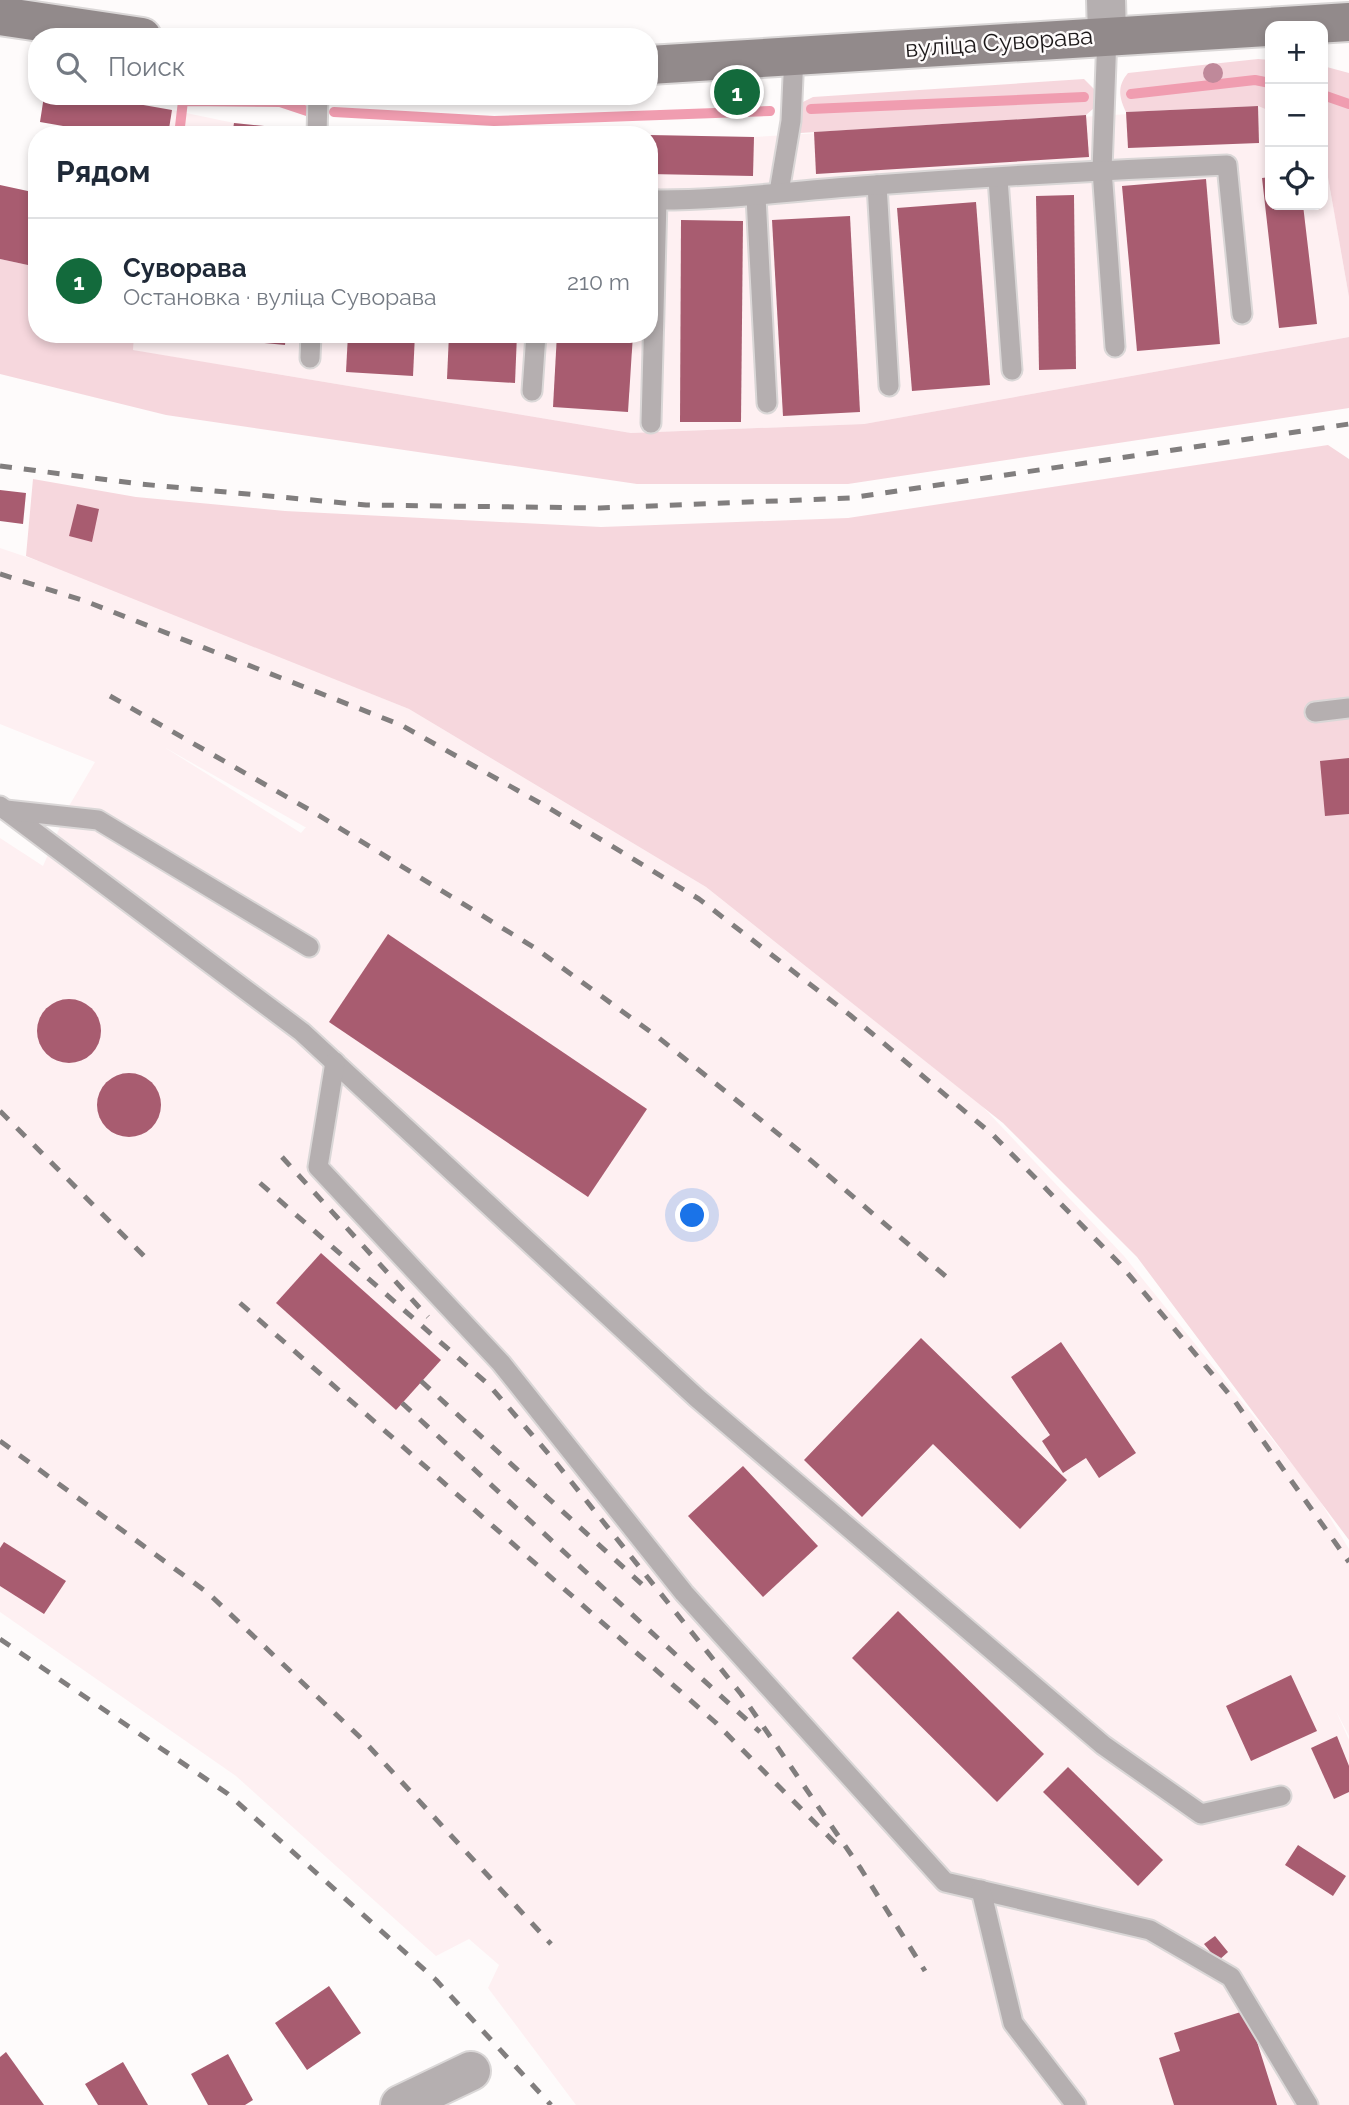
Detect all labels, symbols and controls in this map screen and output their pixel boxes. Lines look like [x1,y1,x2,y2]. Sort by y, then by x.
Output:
street label: вуліца Суворава [904,21,1094,63]
map controls [1265,21,1328,210]
button: + [1265,21,1328,84]
search box [28,28,658,105]
icon: search [52,48,90,86]
text: Поиск [108,52,185,82]
pin: 1 [714,66,760,118]
button: − [1265,84,1328,147]
button: locate [1265,147,1328,210]
text: Рядом [56,154,150,189]
text: Суворава [123,253,247,283]
text: 1 [73,268,85,295]
text: 210 m [567,268,630,295]
text: Остановка · вуліца Суворава [123,283,437,310]
your location [675,1198,709,1232]

